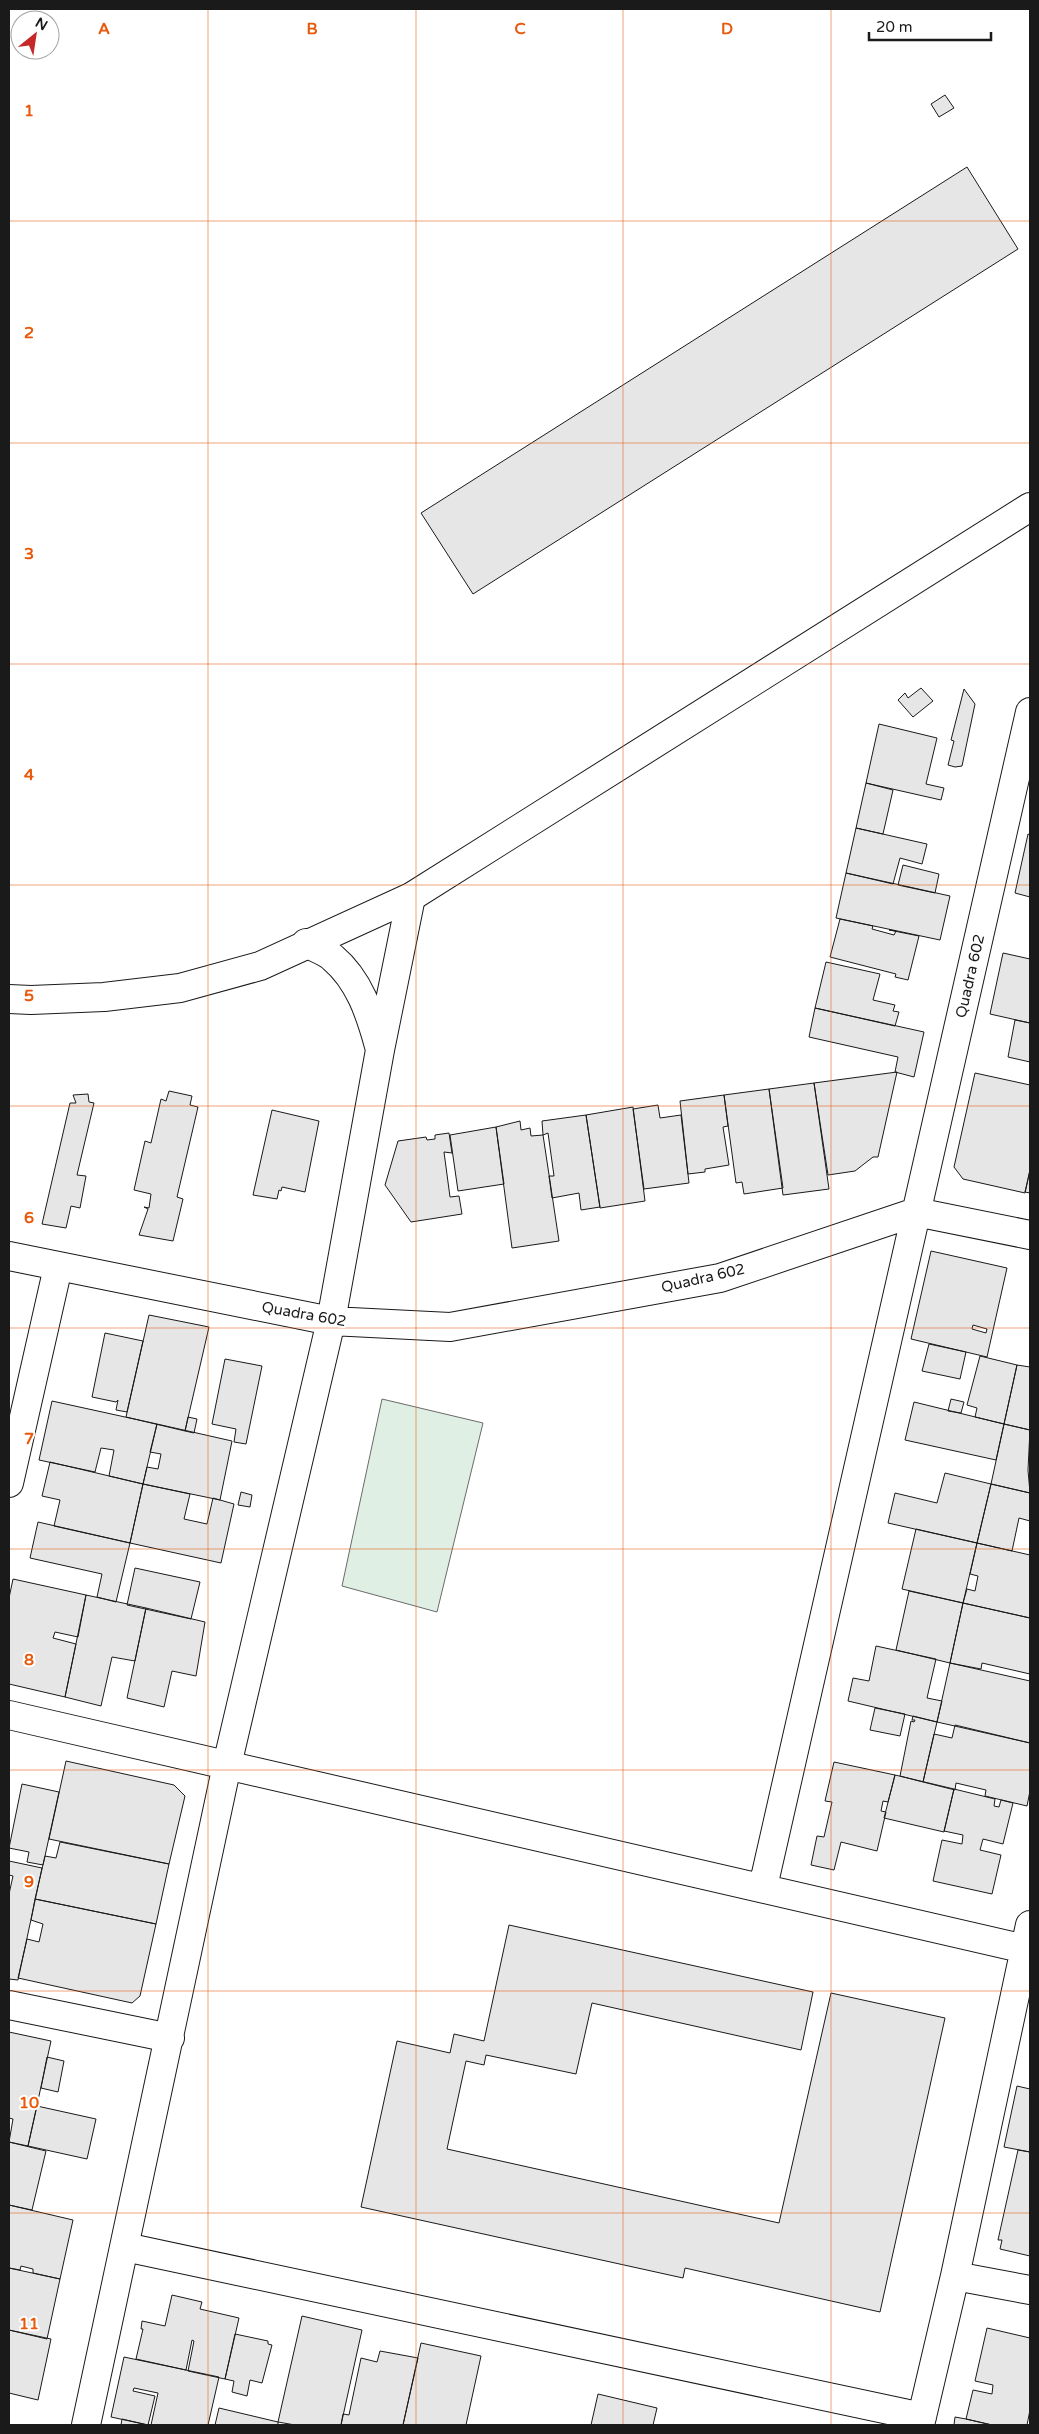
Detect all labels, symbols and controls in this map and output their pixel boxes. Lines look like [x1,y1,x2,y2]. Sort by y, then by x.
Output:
north arrow [10,10,60,60]
scale bar [869,10,992,42]
text: N [32,14,50,34]
text: 20 m [876,18,913,36]
text: A [98,19,110,39]
text: B [306,19,318,39]
text: C [514,19,526,39]
text: D [721,19,733,39]
text: 1 [24,101,34,121]
text: 2 [24,323,34,343]
text: 3 [24,544,34,564]
text: 4 [24,765,34,785]
street label: Quadra 602 [952,932,988,1020]
text: 5 [24,986,34,1006]
text: 6 [24,1208,34,1228]
street label: Quadra 602 [659,1260,747,1296]
street label: Quadra 602 [260,1298,348,1330]
text: 7 [24,1429,34,1449]
text: 8 [24,1650,34,1670]
text: 9 [24,1872,34,1892]
text: 10 [19,2093,39,2113]
text: 11 [19,2314,39,2334]

